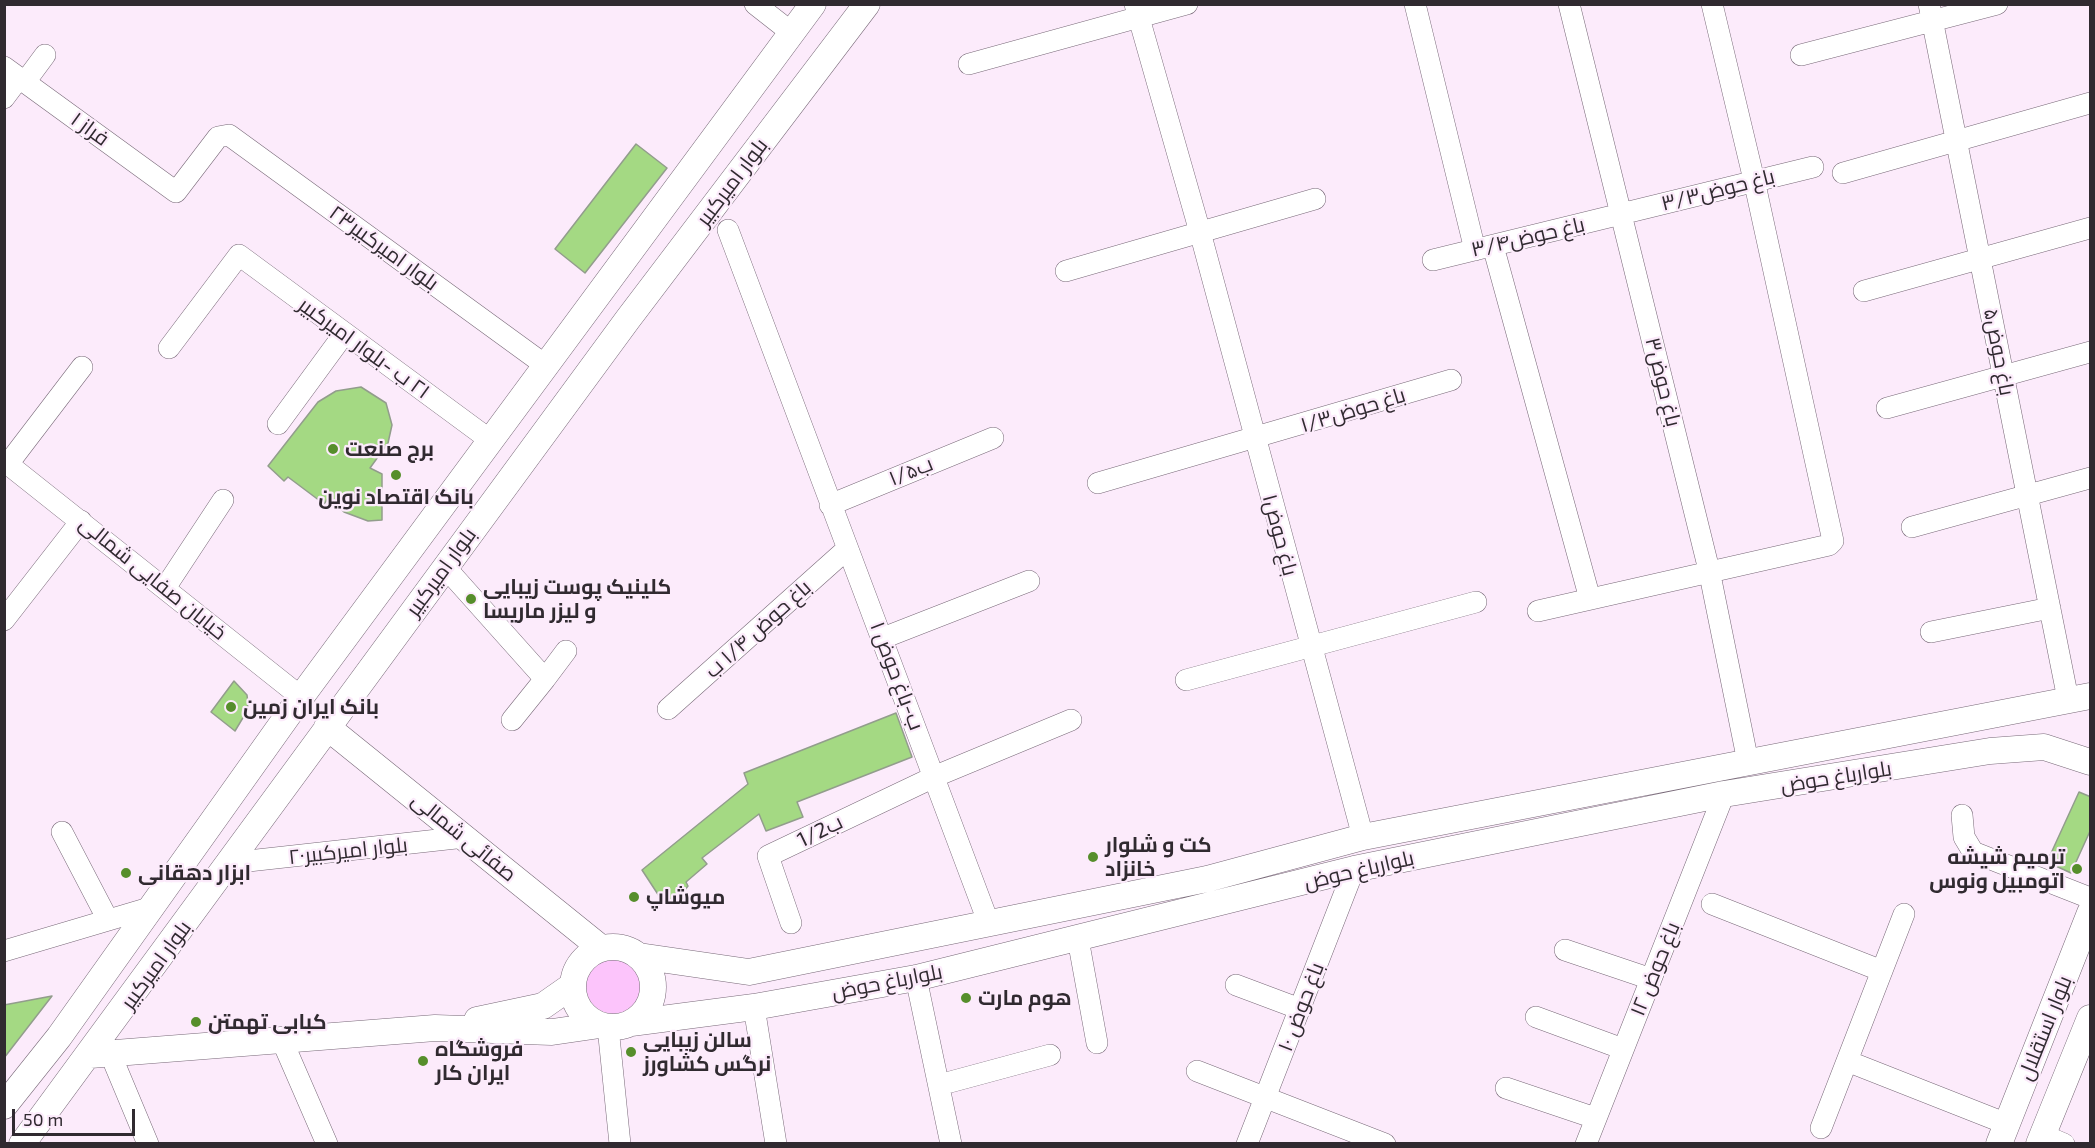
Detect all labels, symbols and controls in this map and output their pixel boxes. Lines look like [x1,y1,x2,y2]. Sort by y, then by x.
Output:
street label: فراز ۱ [66,107,114,151]
street label: بلوار امیرکبیر [691,133,773,231]
street label: باغ حوض۳/۳ [1659,164,1777,216]
street label: ۲۳بلوار امیرکبیر [325,200,443,296]
street label: باغ حوض۳/۴ [1469,212,1587,262]
street label: ٢١ ب -بلوار امیرکبیر [293,292,435,404]
street label: باغ حوض۵ [1978,306,2020,398]
street label: باغ حوض۳ [1640,335,1686,429]
street label: باغ حوض۱/۳ [1297,382,1409,438]
place label: برج صنعت [345,436,434,462]
marker: برج صنعت [326,442,340,456]
street label: ب۱/۵ [885,451,937,491]
marker: بانک اقتصاد نوین [389,468,403,482]
place label: بانک اقتصاد نوین [318,484,474,510]
street label: باغ حوض۱ [1257,491,1303,579]
street label: خیابان صفایی شمالی [74,511,232,645]
street label: بلوار امیرکبیر [400,523,482,621]
place label: کلینیک پوست زیبایی و لیزر ماریسا [483,574,671,624]
street label: باغ حوض ۱/۴ ب [700,575,816,683]
marker: کلینیک پوست زیبایی و لیزر ماریسا [464,592,478,606]
street label: ۱ ب-باغ حوض [865,618,929,734]
place label: بانک ایران زمین [243,694,379,720]
marker: بانک ایران زمین [224,700,238,714]
street label: بلوارباغ حوض [1779,756,1893,798]
street label: صفائی شمالی [406,787,522,887]
street label: 1/2ب [793,809,847,853]
street label: بلوار امیرکبیر۲۰ [287,832,409,870]
place label: کت و شلوار خانزاد [1105,832,1212,882]
place label: ترمیم شیشه اتومبیل ونوس [1929,844,2065,894]
street label: بلوارباغ حوض [1301,845,1417,895]
marker: کت و شلوار خانزاد [1086,850,1100,864]
place label: ابزار دهقانی [138,860,251,886]
marker: ترمیم شیشه اتومبیل ونوس [2070,862,2084,876]
marker: ابزار دهقانی [119,866,133,880]
place label: میوشاپ [646,884,725,910]
marker: میوشاپ [627,890,641,904]
street label: بلوار امیرکبیر [115,916,197,1014]
street label: ۱۲ باغ حوض [1625,918,1685,1020]
street label: بلوارباغ حوض [830,959,944,1005]
street label: ۱۰ باغ حوض [1273,959,1329,1055]
street label: بلوار استقلال [2013,972,2077,1084]
place label: هوم مارت [978,985,1072,1011]
marker: هوم مارت [959,991,973,1005]
place label: کبابی تهمتن [208,1009,327,1035]
marker: کبابی تهمتن [189,1015,203,1029]
place label: سالن زیبایی نرگس کشاورز [643,1027,771,1077]
place label: فروشگاه ایران کار [435,1036,523,1086]
marker: سالن زیبایی نرگس کشاورز [624,1045,638,1059]
marker: فروشگاه ایران کار [416,1054,430,1068]
scale bar [15,1097,138,1135]
text: 50 m [23,1108,63,1130]

